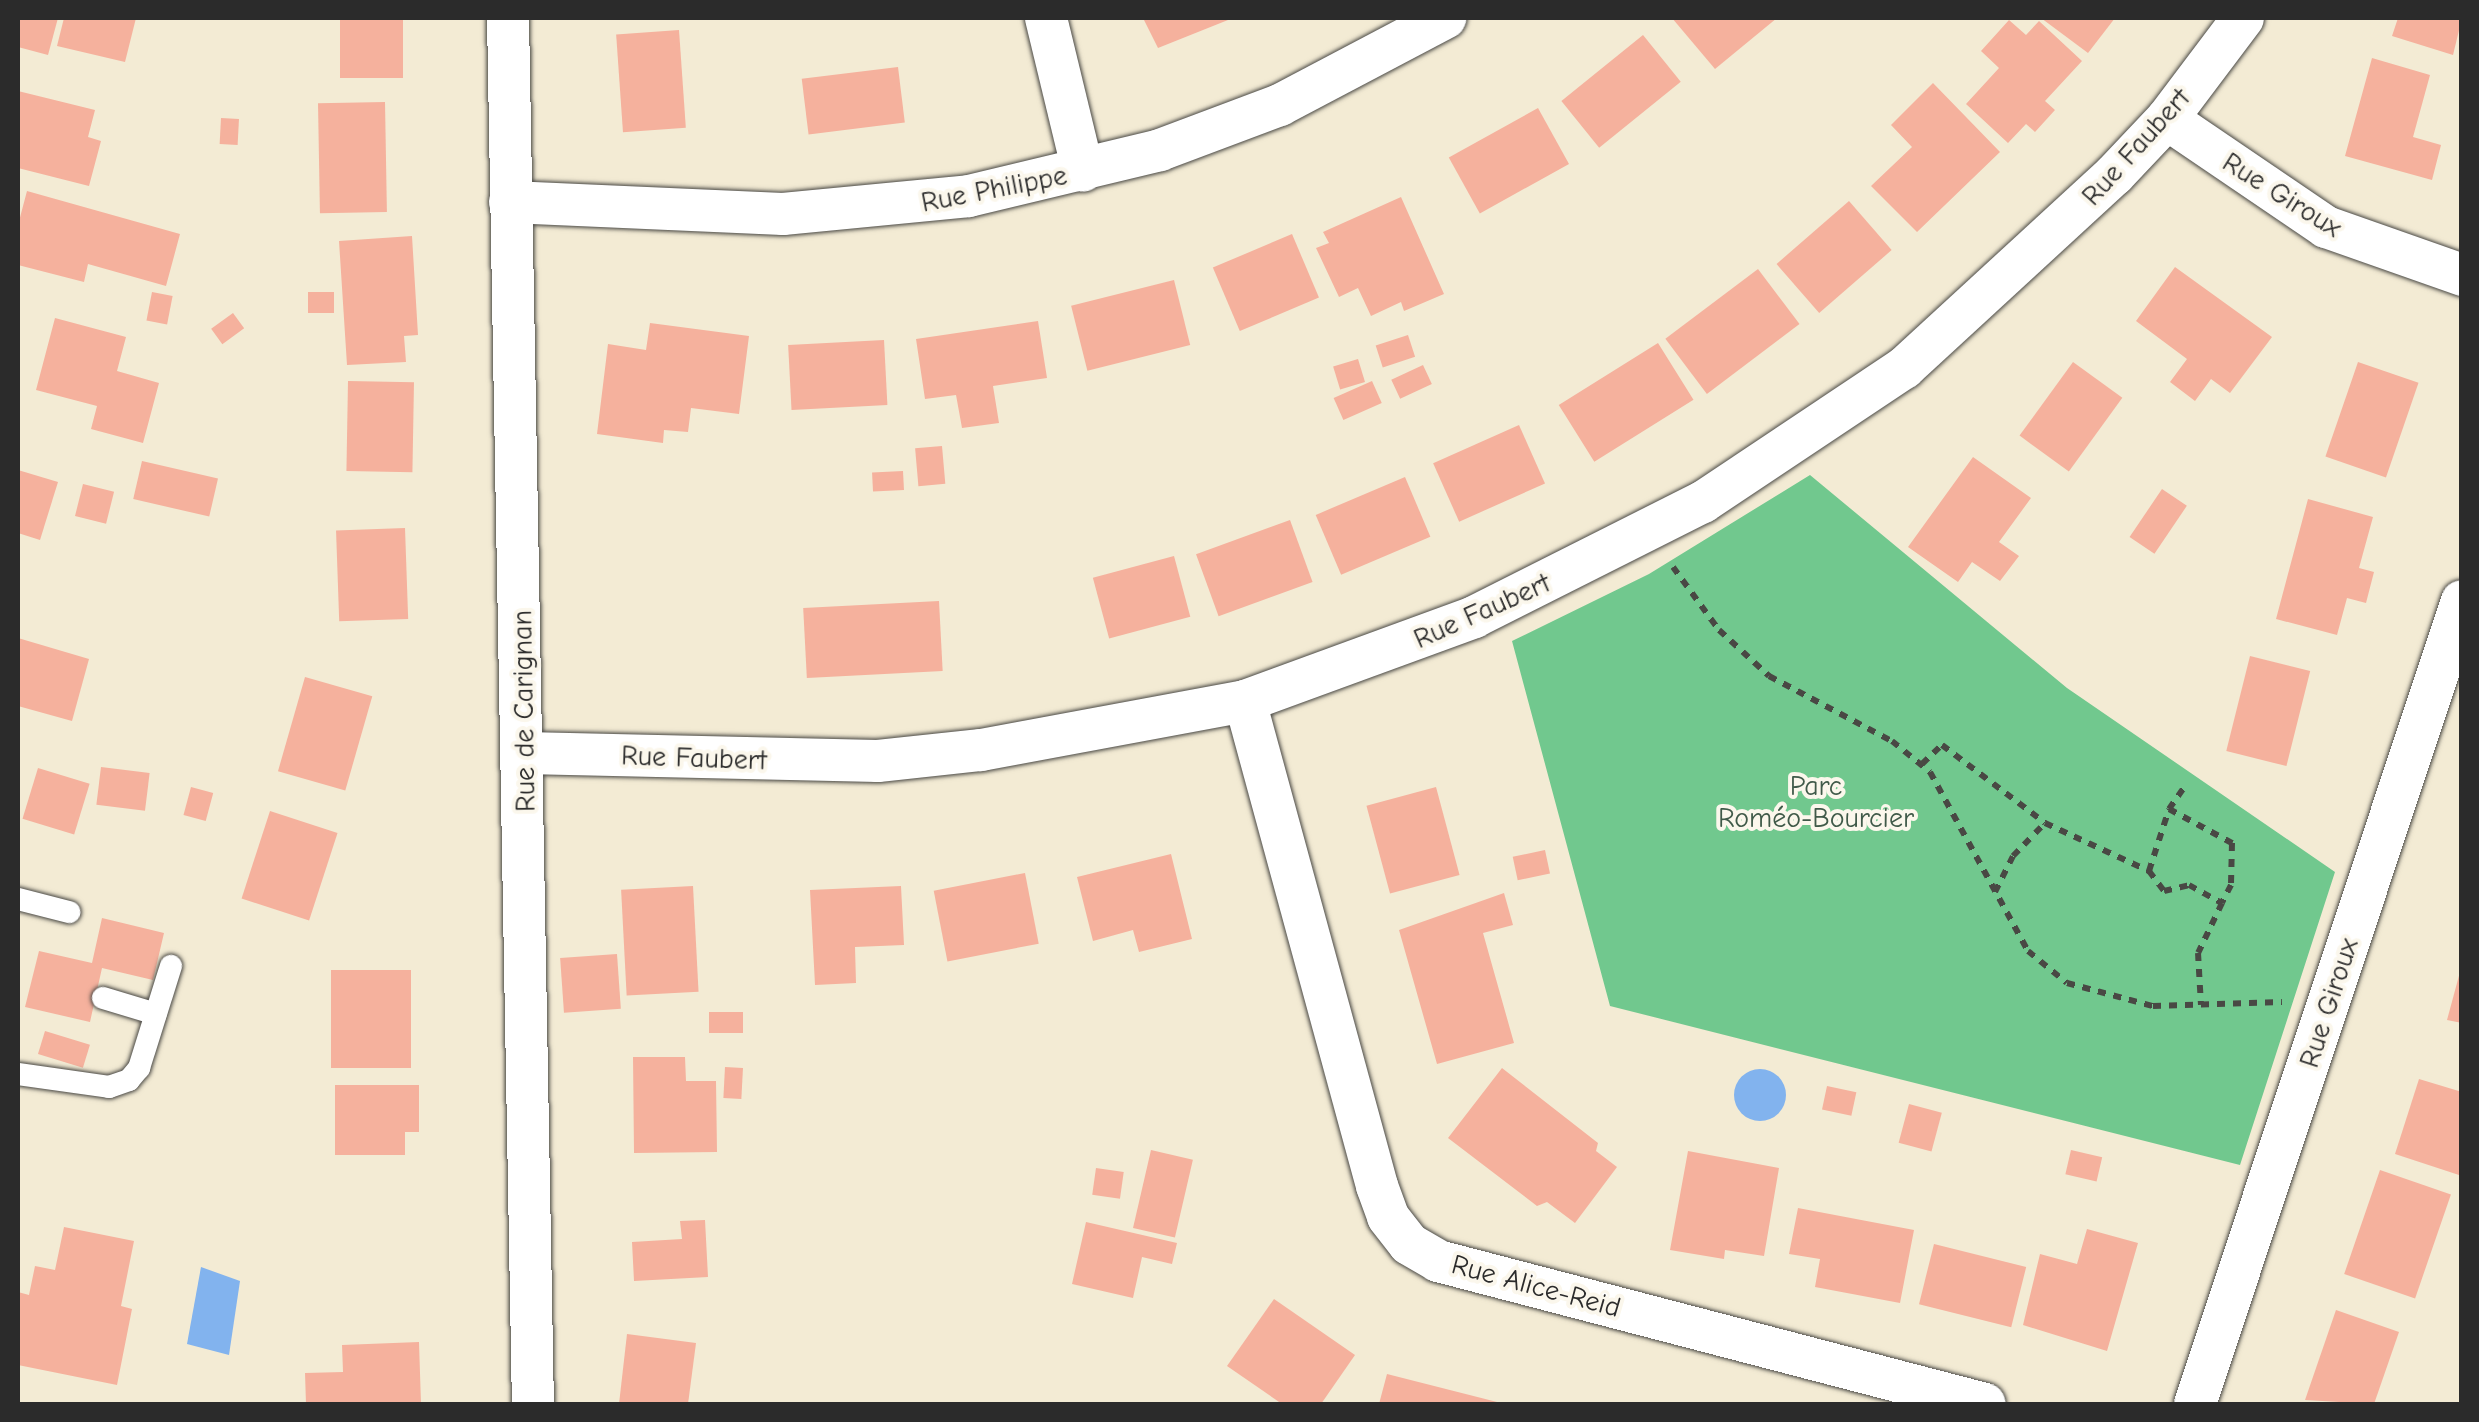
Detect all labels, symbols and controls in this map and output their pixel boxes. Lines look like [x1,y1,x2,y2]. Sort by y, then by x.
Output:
street label: Rue Faubert [2075,82,2197,212]
street label: Rue Giroux [2216,145,2348,245]
street label: Rue Philippe [918,158,1070,220]
street label: Rue Faubert [1409,566,1555,656]
street label: Rue de Carignan [505,610,543,812]
street label: Rue Faubert [621,739,767,777]
park label: Parc Roméo-Bourcier [1718,769,1914,835]
street label: Rue Giroux [2292,934,2366,1072]
street label: Rue Alice-Reid [1448,1247,1624,1325]

